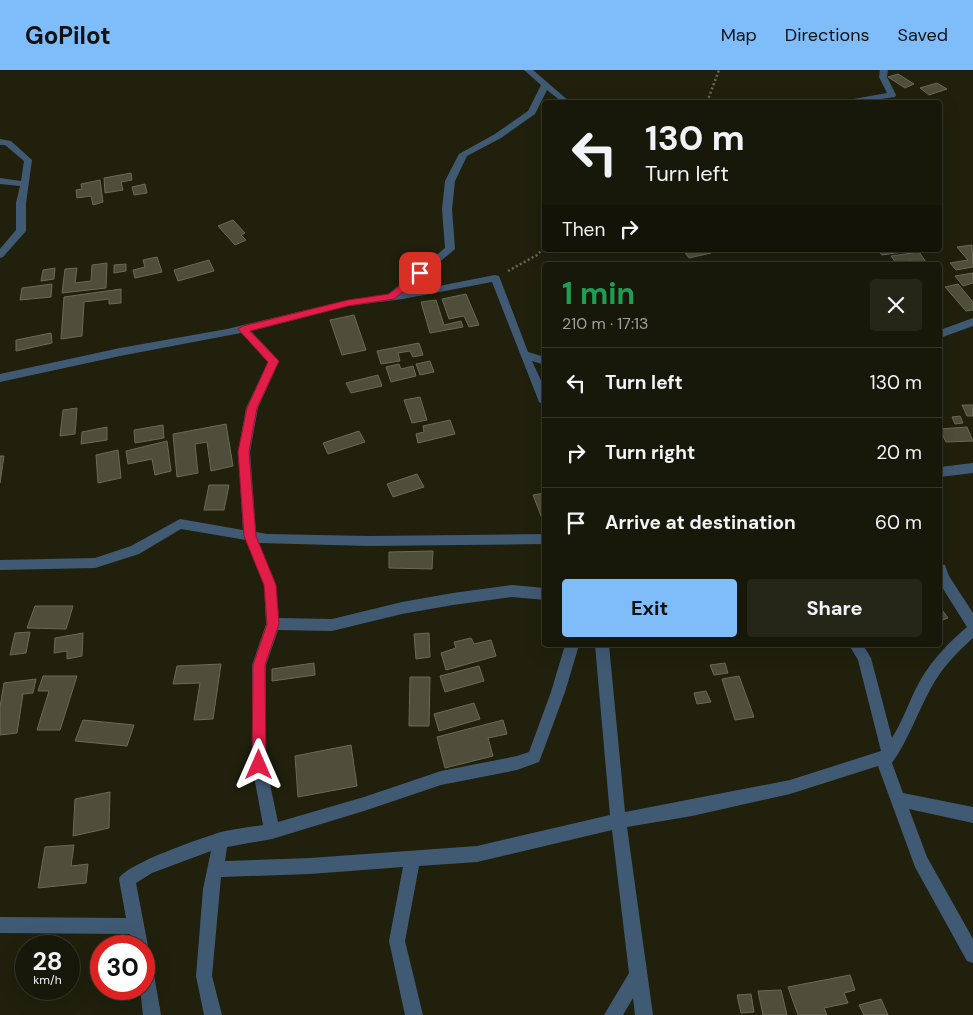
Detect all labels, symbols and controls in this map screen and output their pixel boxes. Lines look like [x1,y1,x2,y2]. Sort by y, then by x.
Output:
text: GoPilot [25,20,111,51]
text: Map [721,23,757,47]
text: Directions [785,23,870,47]
text: Saved [898,23,948,47]
text: 130 m [645,115,745,161]
icon: left [562,120,627,185]
text: Turn left [645,159,729,188]
icon: right [615,215,643,243]
text: Then [562,217,605,242]
pin [399,252,441,294]
icon: arrive [406,259,434,287]
text: 1 min [562,274,635,313]
button: close [870,279,922,331]
text: 210 m · 17:13 [562,313,649,334]
icon: left [562,369,590,397]
text: Turn left [605,370,683,395]
text: 130 m [870,370,922,395]
icon: right [562,439,590,467]
text: Turn right [605,440,695,465]
text: 20 m [876,440,922,465]
icon: arrive [562,509,590,537]
text: Arrive at destination [605,510,796,535]
text: 60 m [875,510,922,535]
button: Exit [562,579,737,637]
button: Share [747,579,922,637]
position arrow [232,738,284,790]
speed limit sign: 30 [90,935,155,1000]
text: 28 [32,945,63,978]
text: km/h [33,972,62,988]

